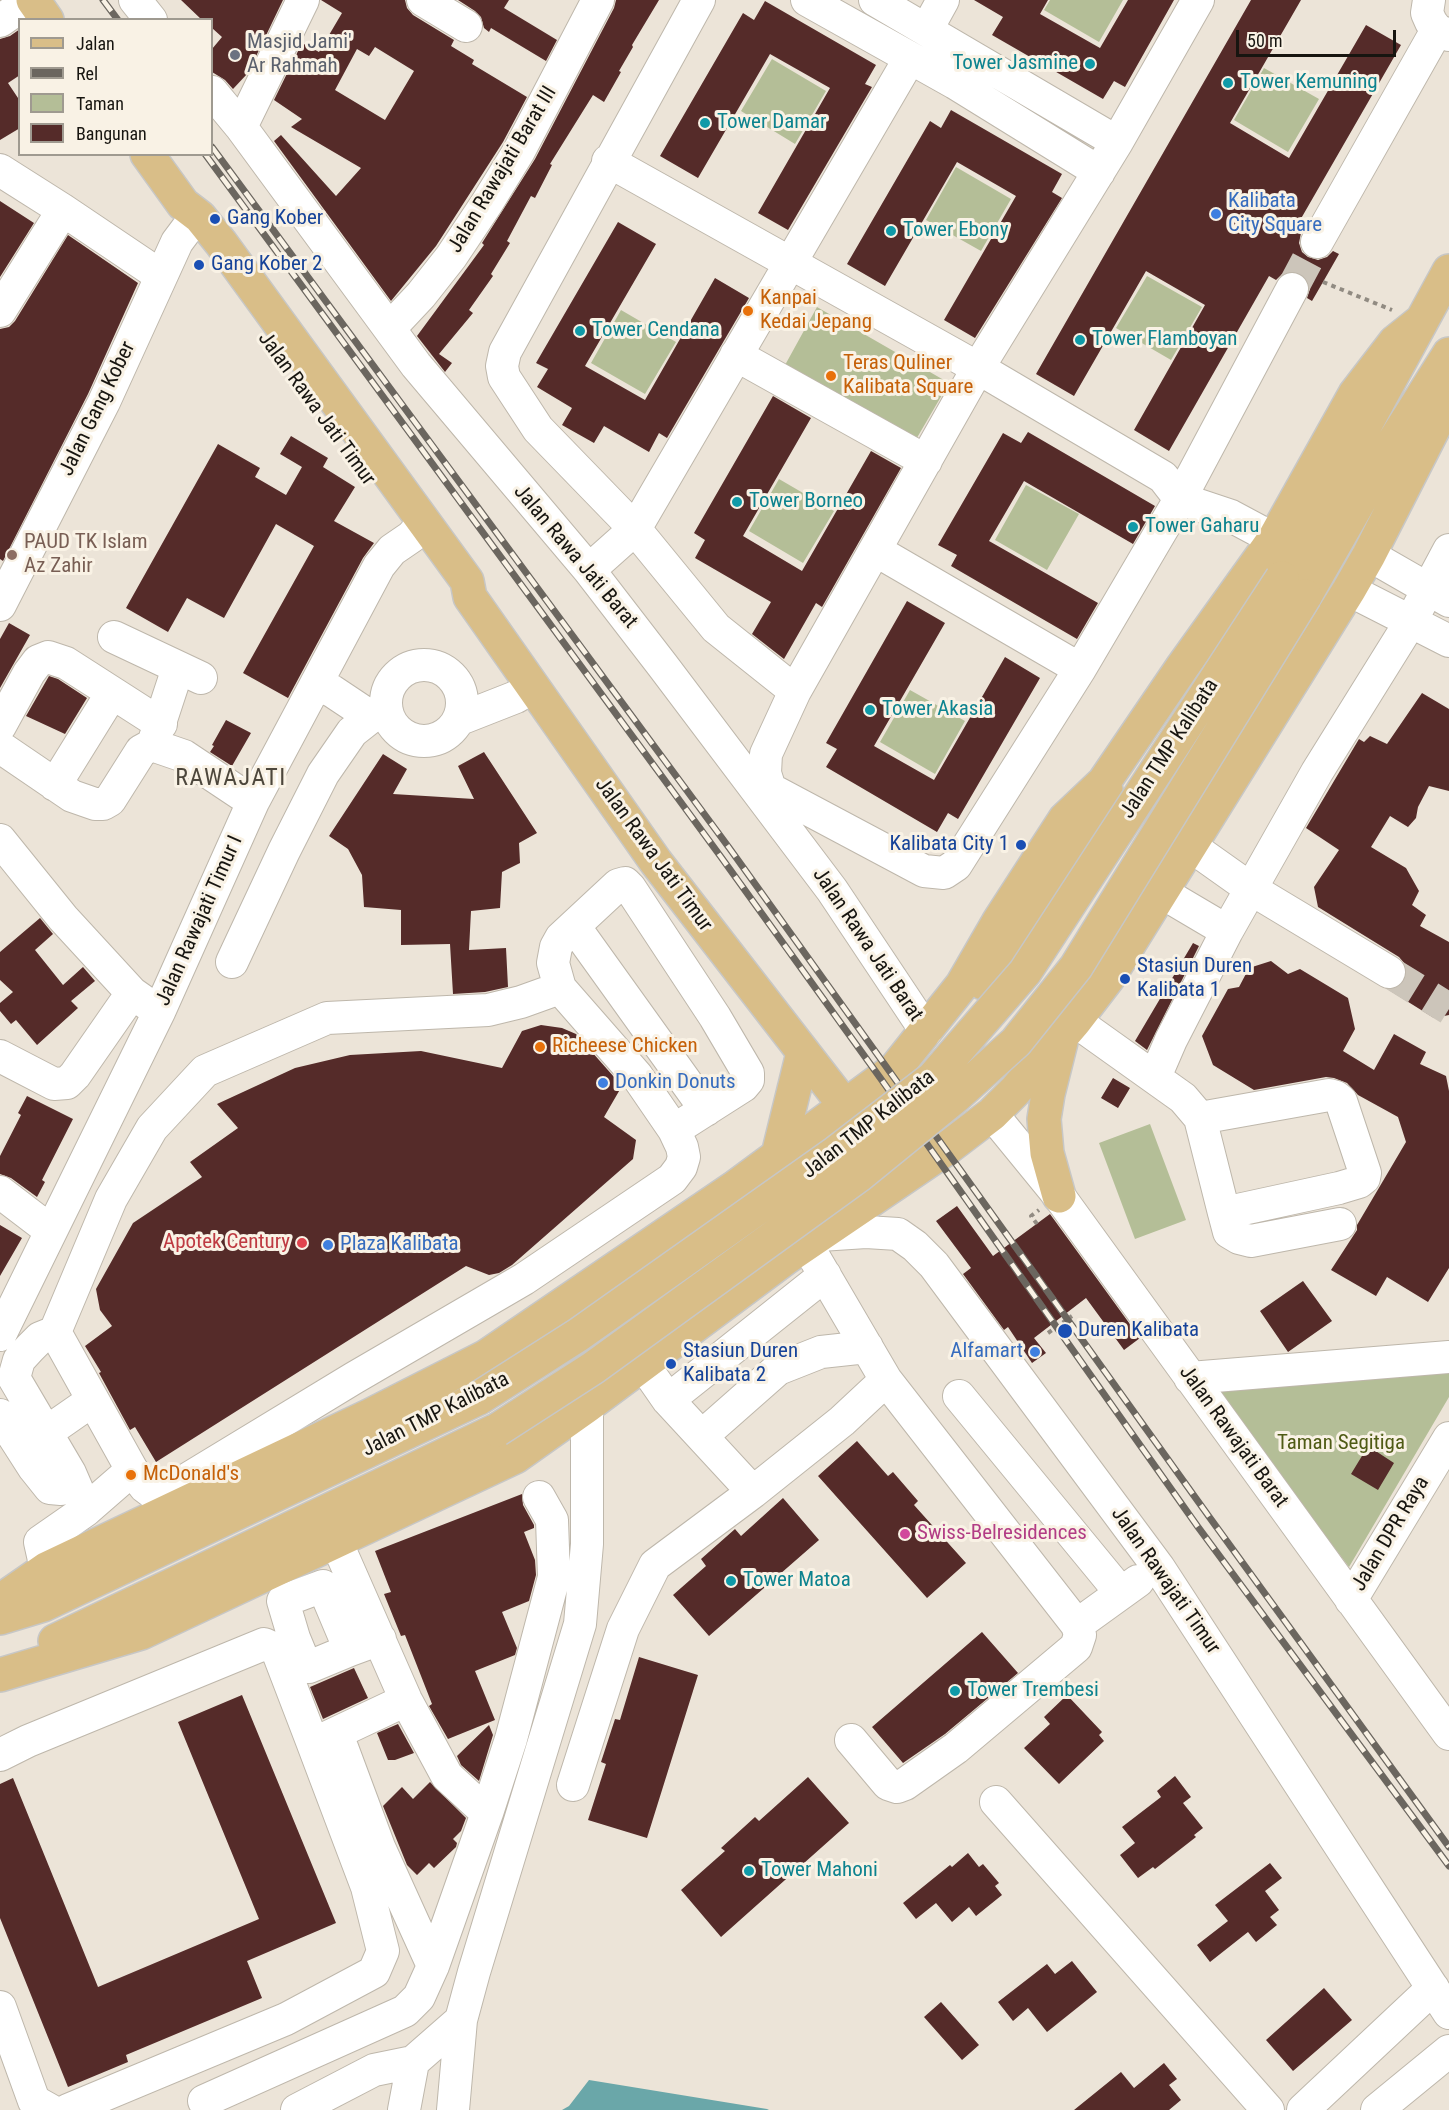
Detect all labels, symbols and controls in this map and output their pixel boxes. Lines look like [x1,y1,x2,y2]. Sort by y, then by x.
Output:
legend [18,18,213,156]
scale bar [1239,18,1400,56]
place label: Masjid Jami' Ar Rahmah [247,30,352,80]
text: 50 m [1247,30,1282,51]
text: Jalan [76,33,115,54]
marker: Masjid Jami' Ar Rahmah [228,48,242,62]
place label: Tower Jasmine [952,51,1078,77]
marker: Tower Jasmine [1083,57,1097,71]
text: Rel [76,63,98,84]
place label: Tower Kemuning [1240,70,1378,96]
marker: Tower Kemuning [1221,76,1235,90]
street label: Jalan Rawajati Barat III [443,82,563,258]
text: Taman [76,93,124,114]
place label: Tower Damar [717,110,826,136]
marker: Tower Damar [698,116,712,130]
text: Bangunan [76,123,147,144]
place label: Kalibata City Square [1228,189,1322,239]
place label: Gang Kober [227,206,323,232]
marker: Kalibata City Square [1209,207,1223,221]
marker: Gang Kober [208,212,222,226]
place label: Tower Ebony [903,218,1008,244]
marker: Tower Ebony [884,224,898,238]
place label: Gang Kober 2 [211,252,322,278]
marker: Gang Kober 2 [192,258,206,272]
place label: Kanpai Kedai Jepang [760,286,872,336]
marker: Kanpai Kedai Jepang [741,304,755,318]
place label: Tower Cendana [592,318,720,344]
marker: Tower Cendana [573,324,587,338]
street label: Jalan Rawa Jati Timur [252,327,380,491]
place label: Tower Flamboyan [1092,327,1238,353]
marker: Tower Flamboyan [1073,333,1087,347]
street label: Jalan Gang Kober [55,338,141,480]
place label: Teras Quliner Kalibata Square [843,351,973,401]
marker: Teras Quliner Kalibata Square [824,369,838,383]
street label: Jalan Rawa Jati Barat [508,480,642,634]
place label: Tower Borneo [749,489,863,515]
marker: Tower Borneo [730,495,744,509]
place label: Tower Gaharu [1145,514,1259,540]
marker: Tower Gaharu [1126,520,1140,534]
place label: PAUD TK Islam Az Zahir [24,530,147,580]
marker: PAUD TK Islam Az Zahir [5,548,19,562]
street label: Jalan TMP Kalibata [1116,675,1224,823]
place label: Tower Akasia [882,697,993,723]
marker: Tower Akasia [863,703,877,717]
district label: RAWAJATI [175,765,287,793]
street label: Jalan Rawa Jati Timur [589,773,717,937]
street label: Jalan Rawajati Timur I [151,832,249,1010]
place label: Kalibata City 1 [889,832,1009,858]
marker: Kalibata City 1 [1014,838,1028,852]
street label: Jalan Rawa Jati Barat [806,863,928,1027]
place label: Stasiun Duren Kalibata 1 [1137,954,1252,1004]
marker: Stasiun Duren Kalibata 1 [1118,972,1132,986]
place label: Richeese Chicken [552,1034,698,1060]
marker: Richeese Chicken [533,1040,547,1054]
street label: Jalan TMP Kalibata [798,1065,940,1185]
place label: Donkin Donuts [615,1070,736,1096]
marker: Donkin Donuts [596,1076,610,1090]
place label: Apotek Century [163,1230,290,1256]
place label: Plaza Kalibata [340,1232,458,1258]
marker: Apotek Century [295,1236,309,1250]
marker: Plaza Kalibata [321,1238,335,1252]
place label: Duren Kalibata [1078,1318,1199,1344]
marker: Duren Kalibata [1056,1322,1074,1340]
place label: Stasiun Duren Kalibata 2 [683,1339,798,1389]
place label: Alfamart [950,1339,1023,1365]
marker: Alfamart [1028,1345,1042,1359]
marker: Stasiun Duren Kalibata 2 [664,1357,678,1371]
street label: Jalan Rawajati Barat [1173,1361,1293,1513]
street label: Jalan TMP Kalibata [358,1367,514,1463]
park label: Taman Segitiga [1277,1431,1405,1457]
place label: McDonald's [143,1462,239,1488]
marker: McDonald's [124,1468,138,1482]
street label: Jalan DPR Raya [1347,1472,1435,1596]
street label: Jalan Rawajati Timur [1105,1503,1225,1659]
place label: Swiss-Belresidences [917,1521,1087,1547]
marker: Swiss-Belresidences [898,1527,912,1541]
place label: Tower Matoa [743,1568,851,1594]
marker: Tower Matoa [724,1574,738,1588]
place label: Tower Trembesi [967,1678,1099,1704]
marker: Tower Trembesi [948,1684,962,1698]
place label: Tower Mahoni [761,1858,878,1884]
marker: Tower Mahoni [742,1864,756,1878]

